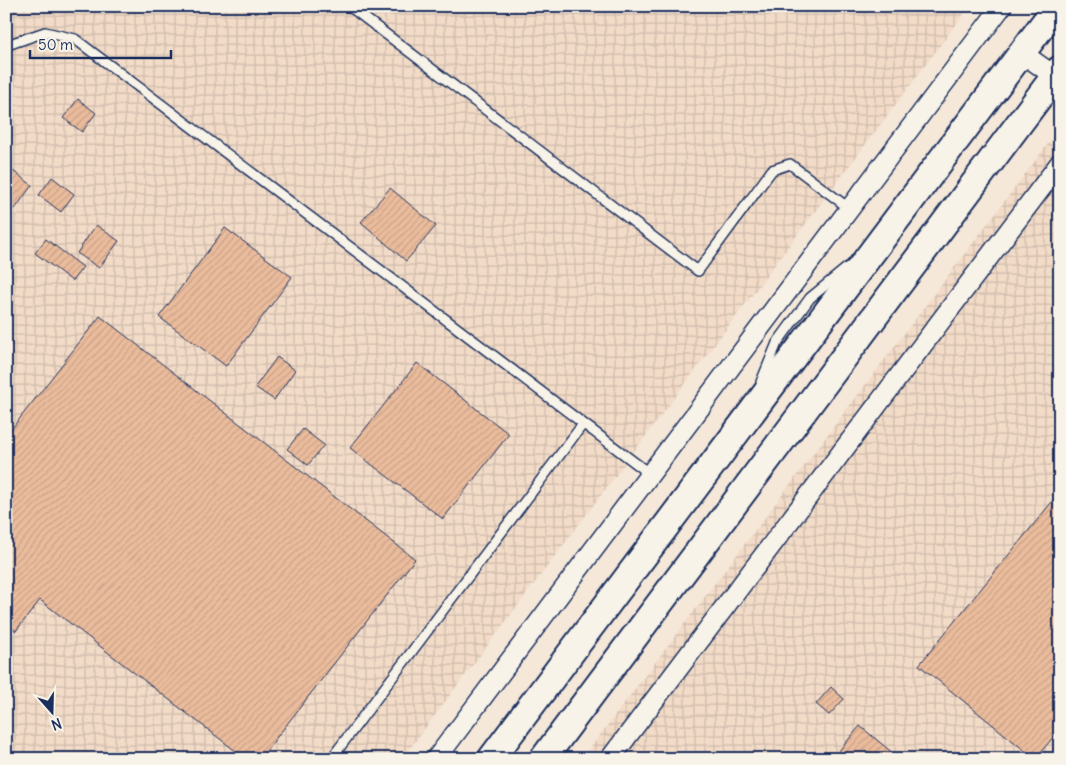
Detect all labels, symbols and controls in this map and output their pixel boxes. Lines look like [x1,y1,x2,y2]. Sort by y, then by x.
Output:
scale bar [30,28,171,60]
text: 50 m [38,35,73,54]
north arrow [28,688,78,738]
text: N [49,714,64,734]

